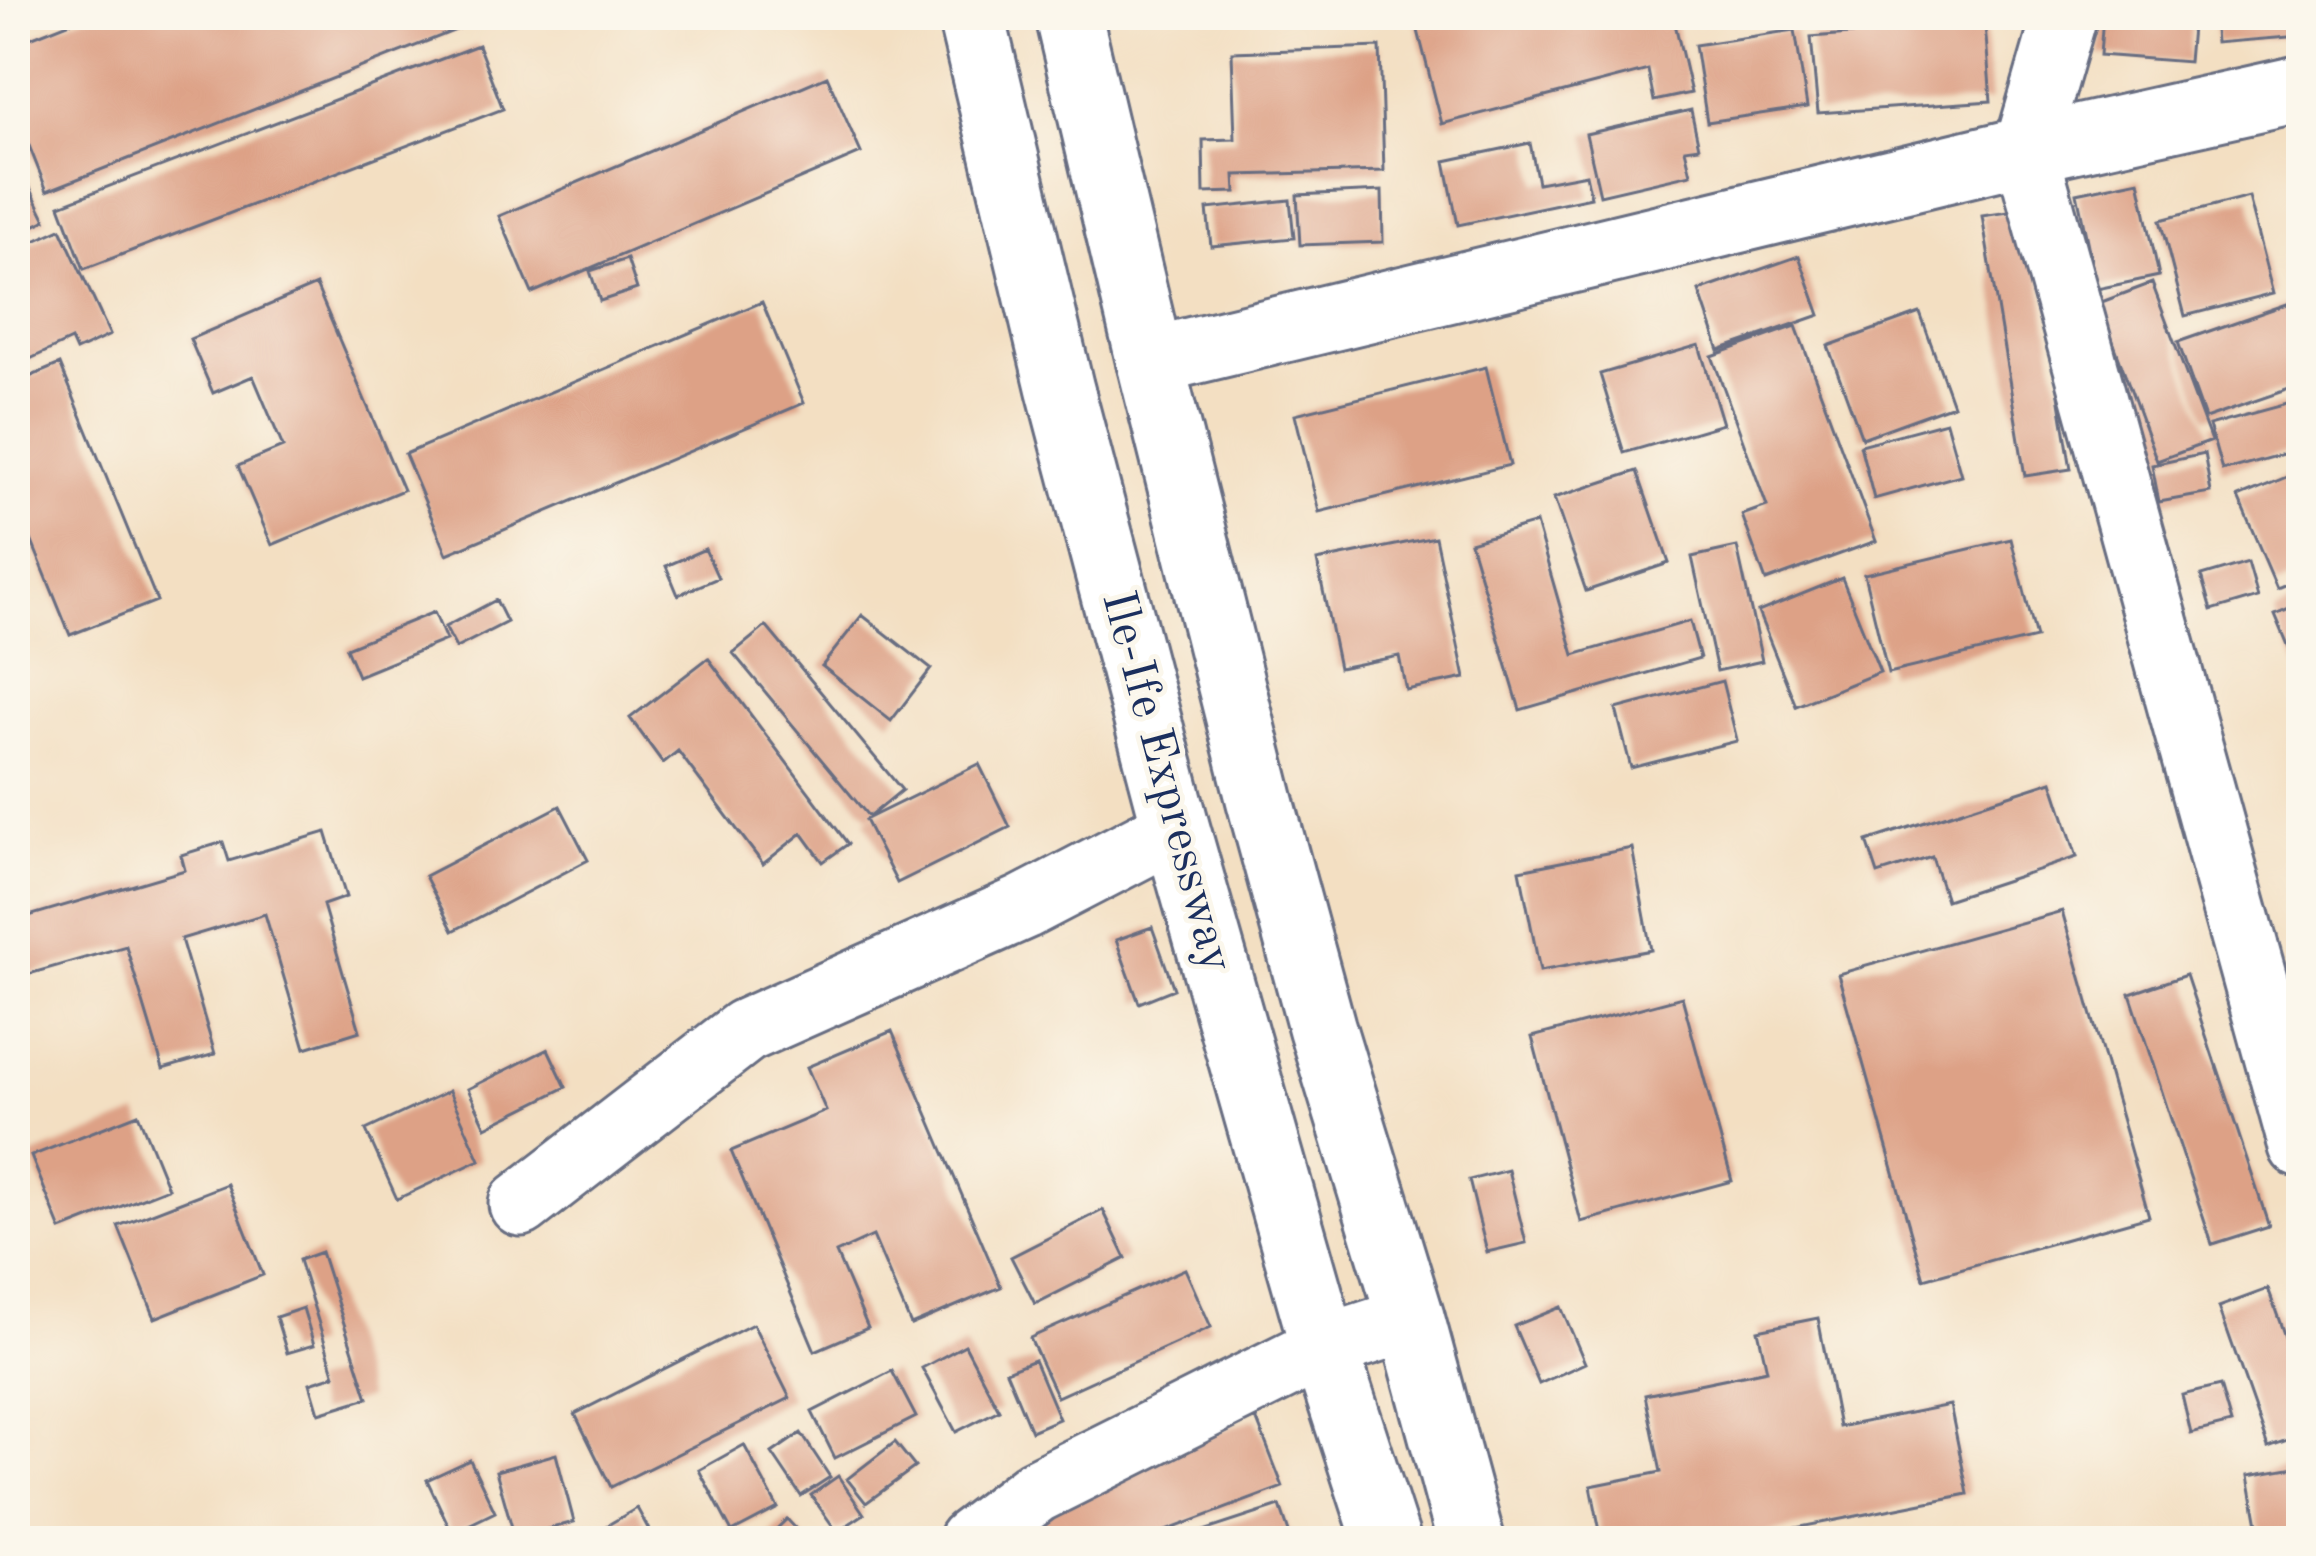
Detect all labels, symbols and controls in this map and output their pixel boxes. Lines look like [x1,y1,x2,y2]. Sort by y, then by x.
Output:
street label: Ile-Ife Expressway [1092,586,1240,978]

